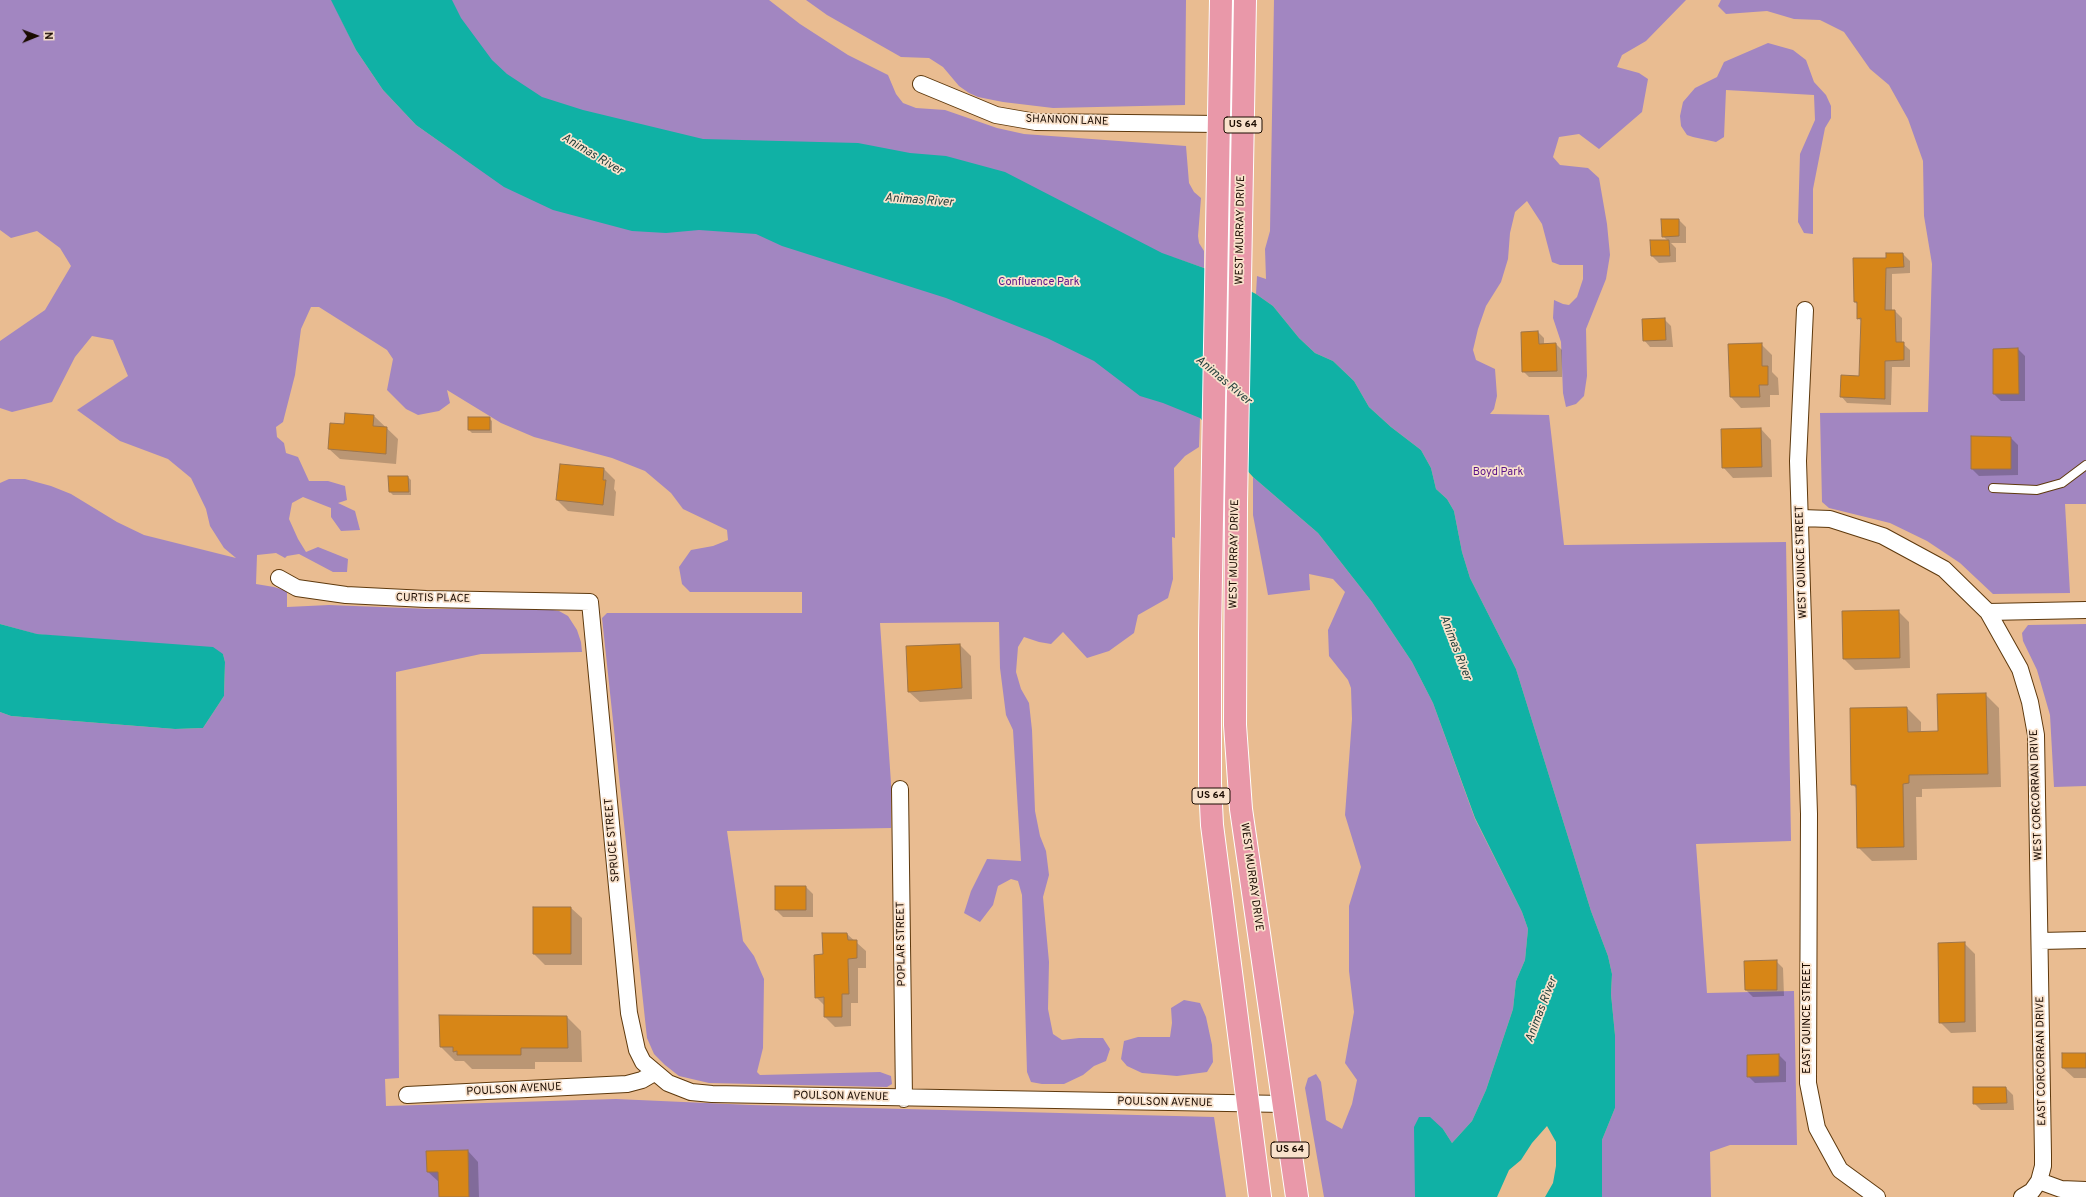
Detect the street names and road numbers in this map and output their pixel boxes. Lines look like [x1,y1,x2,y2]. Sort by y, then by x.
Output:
street label: SHANNON LANE [1025,113,1109,129]
road number: US 64 [1224,117,1262,133]
street label: WEST MURRAY DRIVE [1233,175,1249,285]
street label: WEST MURRAY DRIVE [1227,499,1243,609]
street label: WEST QUINCE STREET [1793,505,1811,619]
street label: CURTIS PLACE [396,592,470,606]
street label: WEST CORCORRAN DRIVE [2028,729,2046,861]
road number: US 64 [1192,788,1230,804]
street label: SPRUCE STREET [603,798,623,882]
street label: WEST MURRAY DRIVE [1237,822,1265,932]
street label: POPLAR STREET [895,901,909,987]
street label: EAST QUINCE STREET [1801,962,1815,1074]
street label: EAST CORCORRAN DRIVE [2034,996,2050,1126]
street label: POULSON AVENUE [466,1081,562,1099]
street label: POULSON AVENUE [793,1090,889,1104]
street label: POULSON AVENUE [1117,1096,1213,1110]
road number: US 64 [1271,1142,1309,1158]

